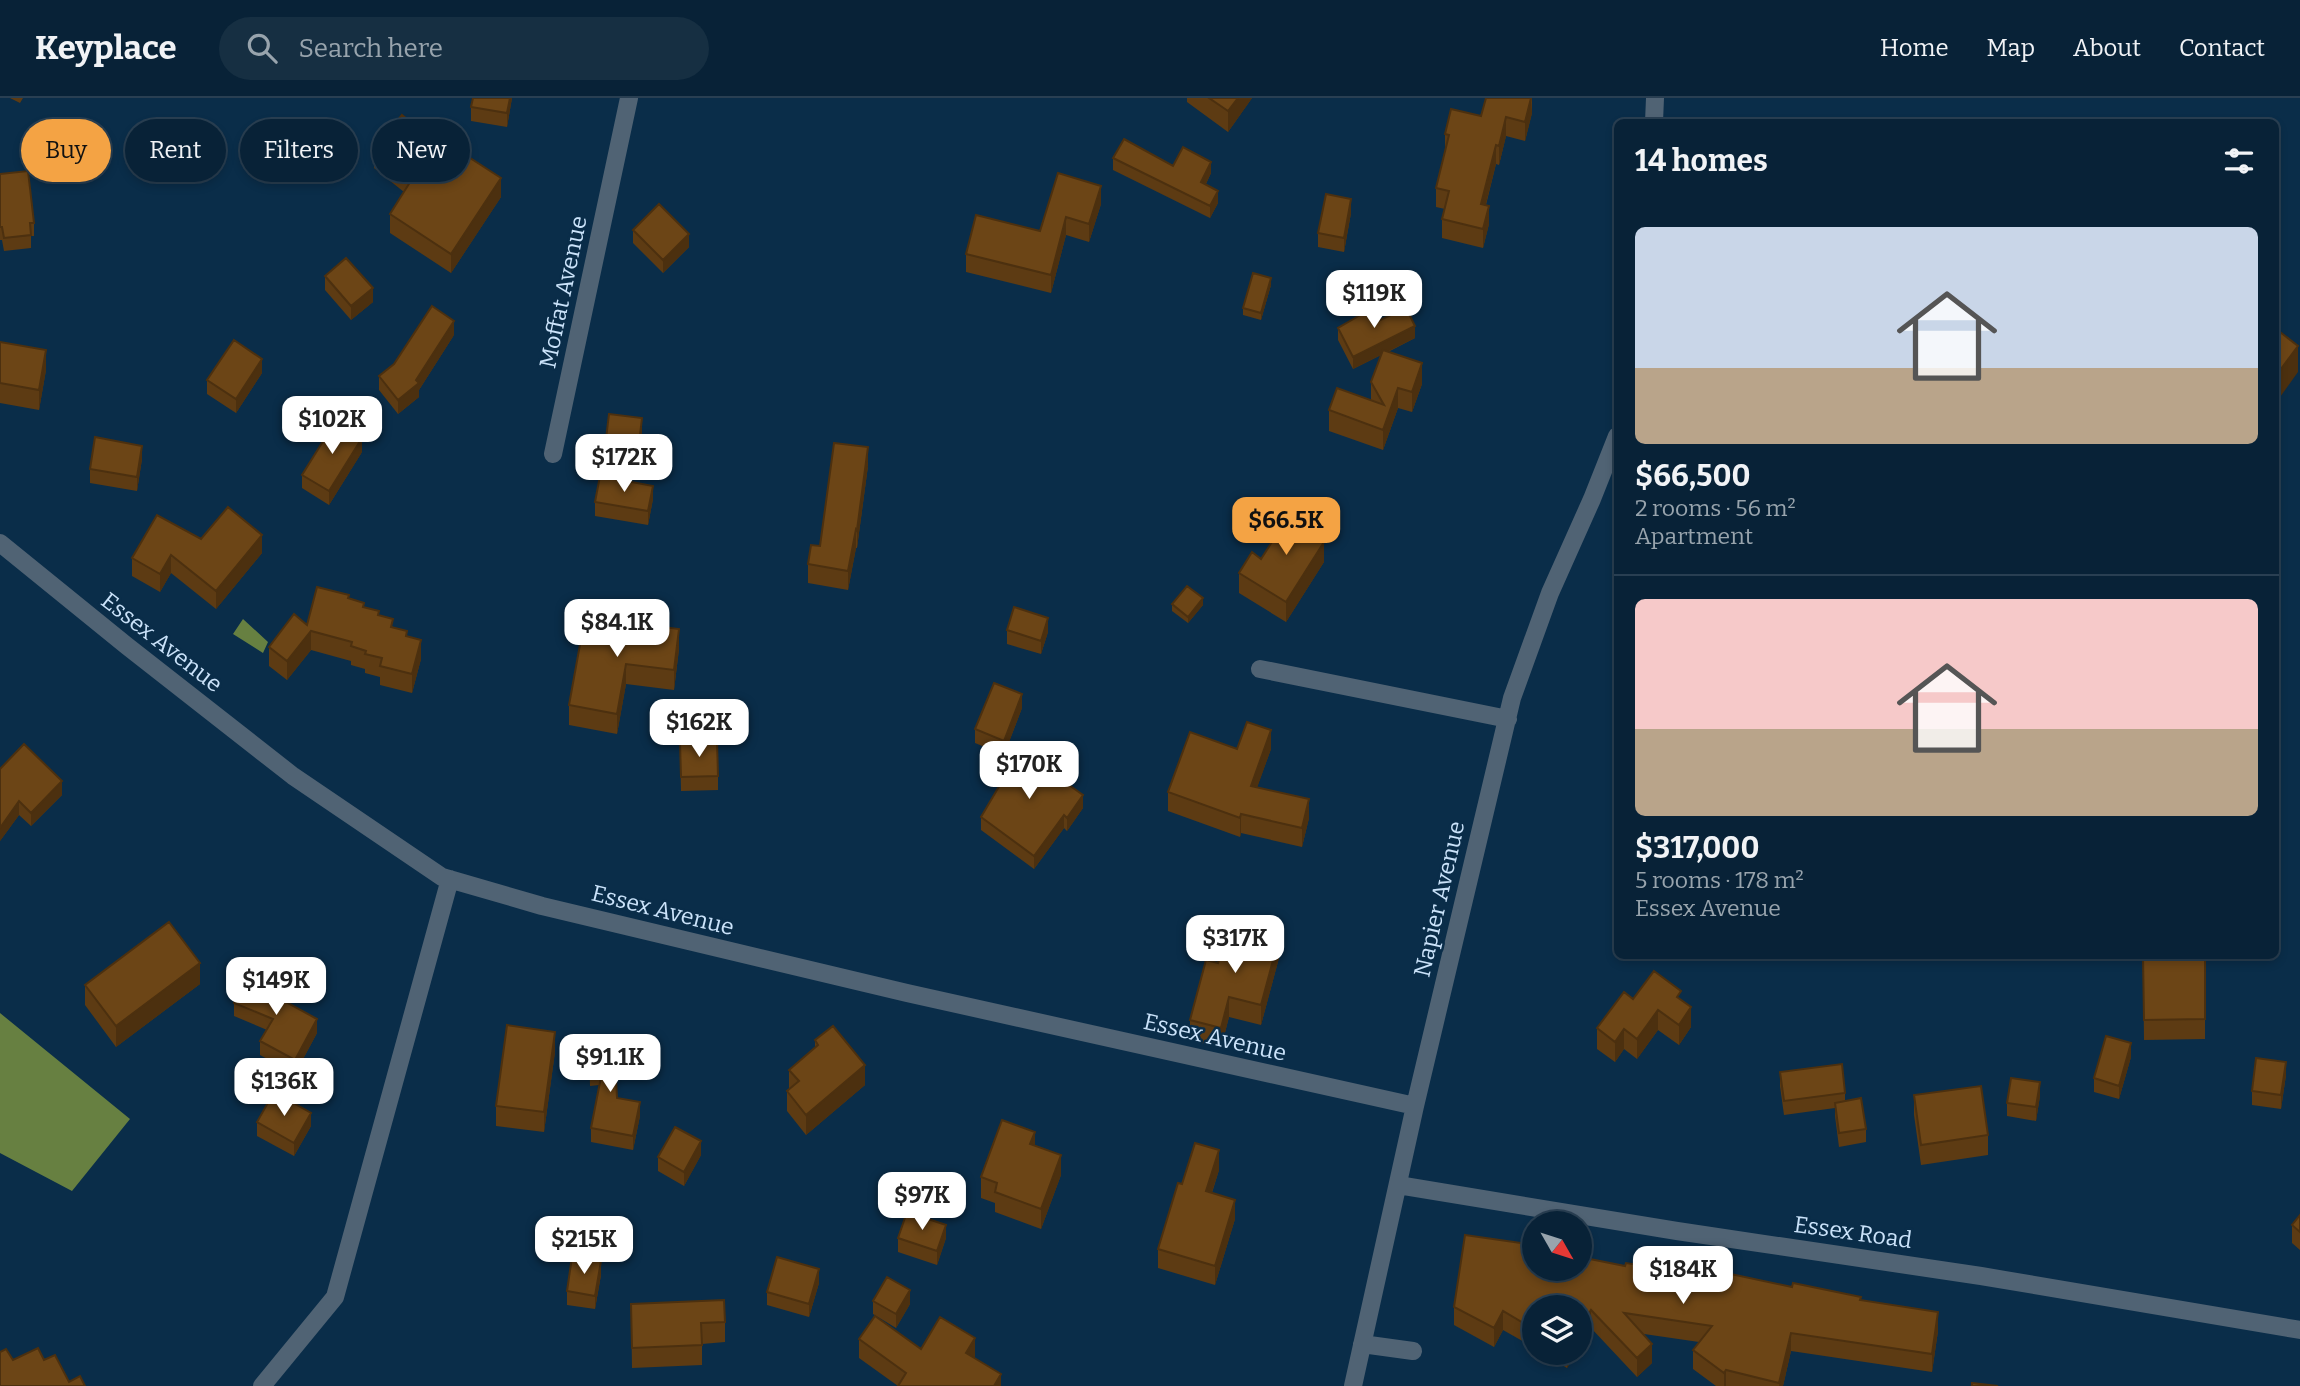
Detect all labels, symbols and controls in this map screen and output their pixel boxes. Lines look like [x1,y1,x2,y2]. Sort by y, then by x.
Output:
search box [219,17,709,80]
text: Keyplace [35,28,177,68]
icon: search [243,29,281,67]
text: Search here [299,33,443,64]
text: Home [1880,34,1949,62]
text: Map [1987,34,2035,62]
text: About [2073,34,2141,62]
text: Contact [2179,34,2265,62]
chip: Buy [21,119,111,182]
chip: Rent [125,119,226,182]
chip: Filters [240,119,358,182]
chip: New [372,119,470,182]
icon: filters [2220,142,2258,180]
text: 14 homes [1635,143,1768,179]
street label: Moffat Avenue [533,213,593,371]
pin: $119K [1325,271,1423,330]
icon: home [1884,273,2010,399]
text: $119K [1342,279,1406,307]
pin: $102K [283,396,381,456]
text: $102K [298,405,366,433]
pin: $172K [575,434,673,494]
text: $172K [591,443,657,471]
text: $66,500 [1635,458,1751,494]
text: 2 rooms · 56 m² [1635,494,1796,522]
pin: $66.5K [1229,498,1343,557]
text: $66.5K [1248,506,1324,534]
text: Apartment [1635,522,1753,550]
street label: Essex Avenue [96,586,228,698]
pin: $84.1K [560,600,674,659]
text: $84.1K [580,608,654,636]
icon: home [1884,645,2010,771]
pin: $162K [650,700,748,759]
text: $162K [666,708,732,736]
pin: $170K [980,742,1078,801]
text: $170K [996,750,1062,778]
street label: Napier Avenue [1407,818,1471,980]
text: $317,000 [1635,830,1759,866]
text: 5 rooms · 178 m² [1635,866,1804,894]
street label: Essex Avenue [589,879,737,941]
text: Essex Avenue [1635,894,1781,922]
pin: $317K [1186,916,1284,975]
text: $317K [1202,924,1268,952]
pin: $149K [227,958,325,1017]
text: $149K [242,966,310,994]
street label: Essex Avenue [1141,1007,1289,1067]
pin: $91.1K [553,1034,667,1094]
text: $91.1K [576,1043,645,1071]
pin: $136K [235,1058,333,1118]
text: $136K [250,1067,318,1095]
pin: $97K [881,1172,963,1232]
text: $97K [894,1181,950,1209]
street label: Essex Road [1792,1210,1914,1254]
north arrow [1522,1211,1592,1281]
map controls [1522,1211,1592,1365]
pin: $215K [535,1216,633,1276]
text: $215K [551,1225,617,1253]
pin: $184K [1634,1246,1732,1306]
text: $184K [1649,1255,1717,1283]
button: layers [1522,1295,1592,1365]

